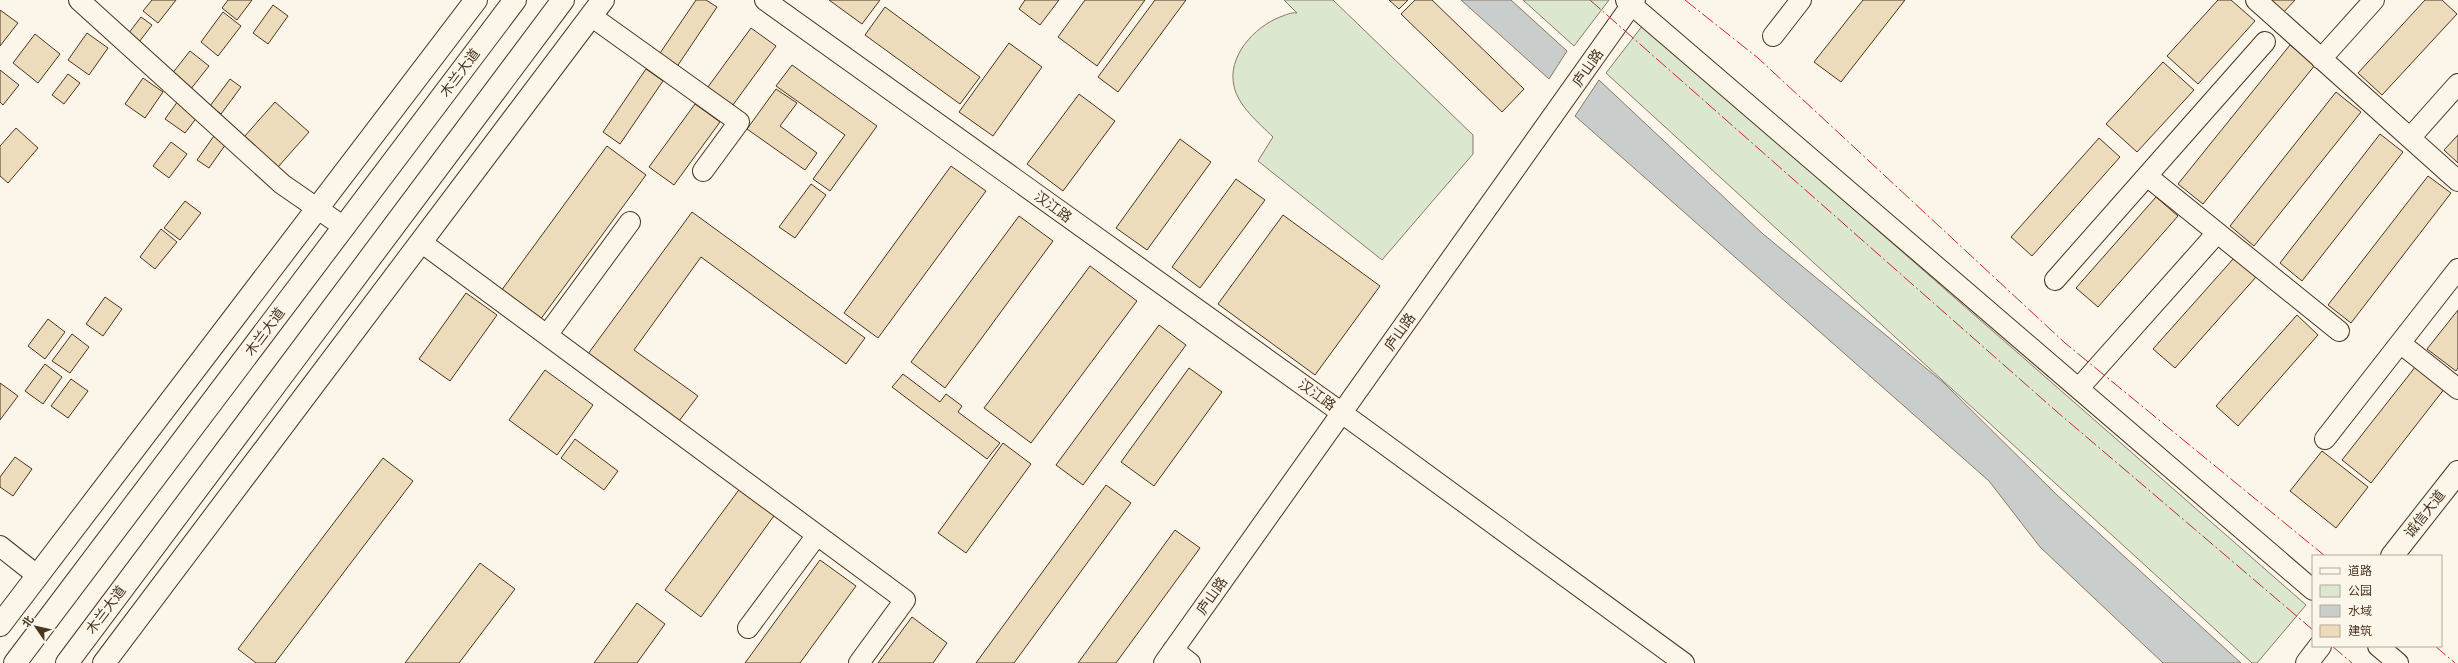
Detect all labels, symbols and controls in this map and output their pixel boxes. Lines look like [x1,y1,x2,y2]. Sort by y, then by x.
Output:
street label: 木兰大道 [436,46,484,100]
street label: 庐山路 [1569,46,1607,90]
street label: 汉江路 [1031,188,1075,226]
street label: 木兰大道 [241,305,289,359]
street label: 庐山路 [1381,310,1419,354]
street label: 汉江路 [1295,376,1339,414]
street label: 诚信大道 [2401,487,2449,541]
legend [2312,555,2442,647]
text: 道路 [2348,564,2372,578]
street label: 庐山路 [1193,574,1231,618]
street label: 木兰大道 [82,583,130,637]
text: 公园 [2348,584,2372,598]
text: 水域 [2348,604,2372,618]
north arrow [16,607,56,647]
text: 北 [20,613,37,630]
text: 建筑 [2348,624,2372,638]

